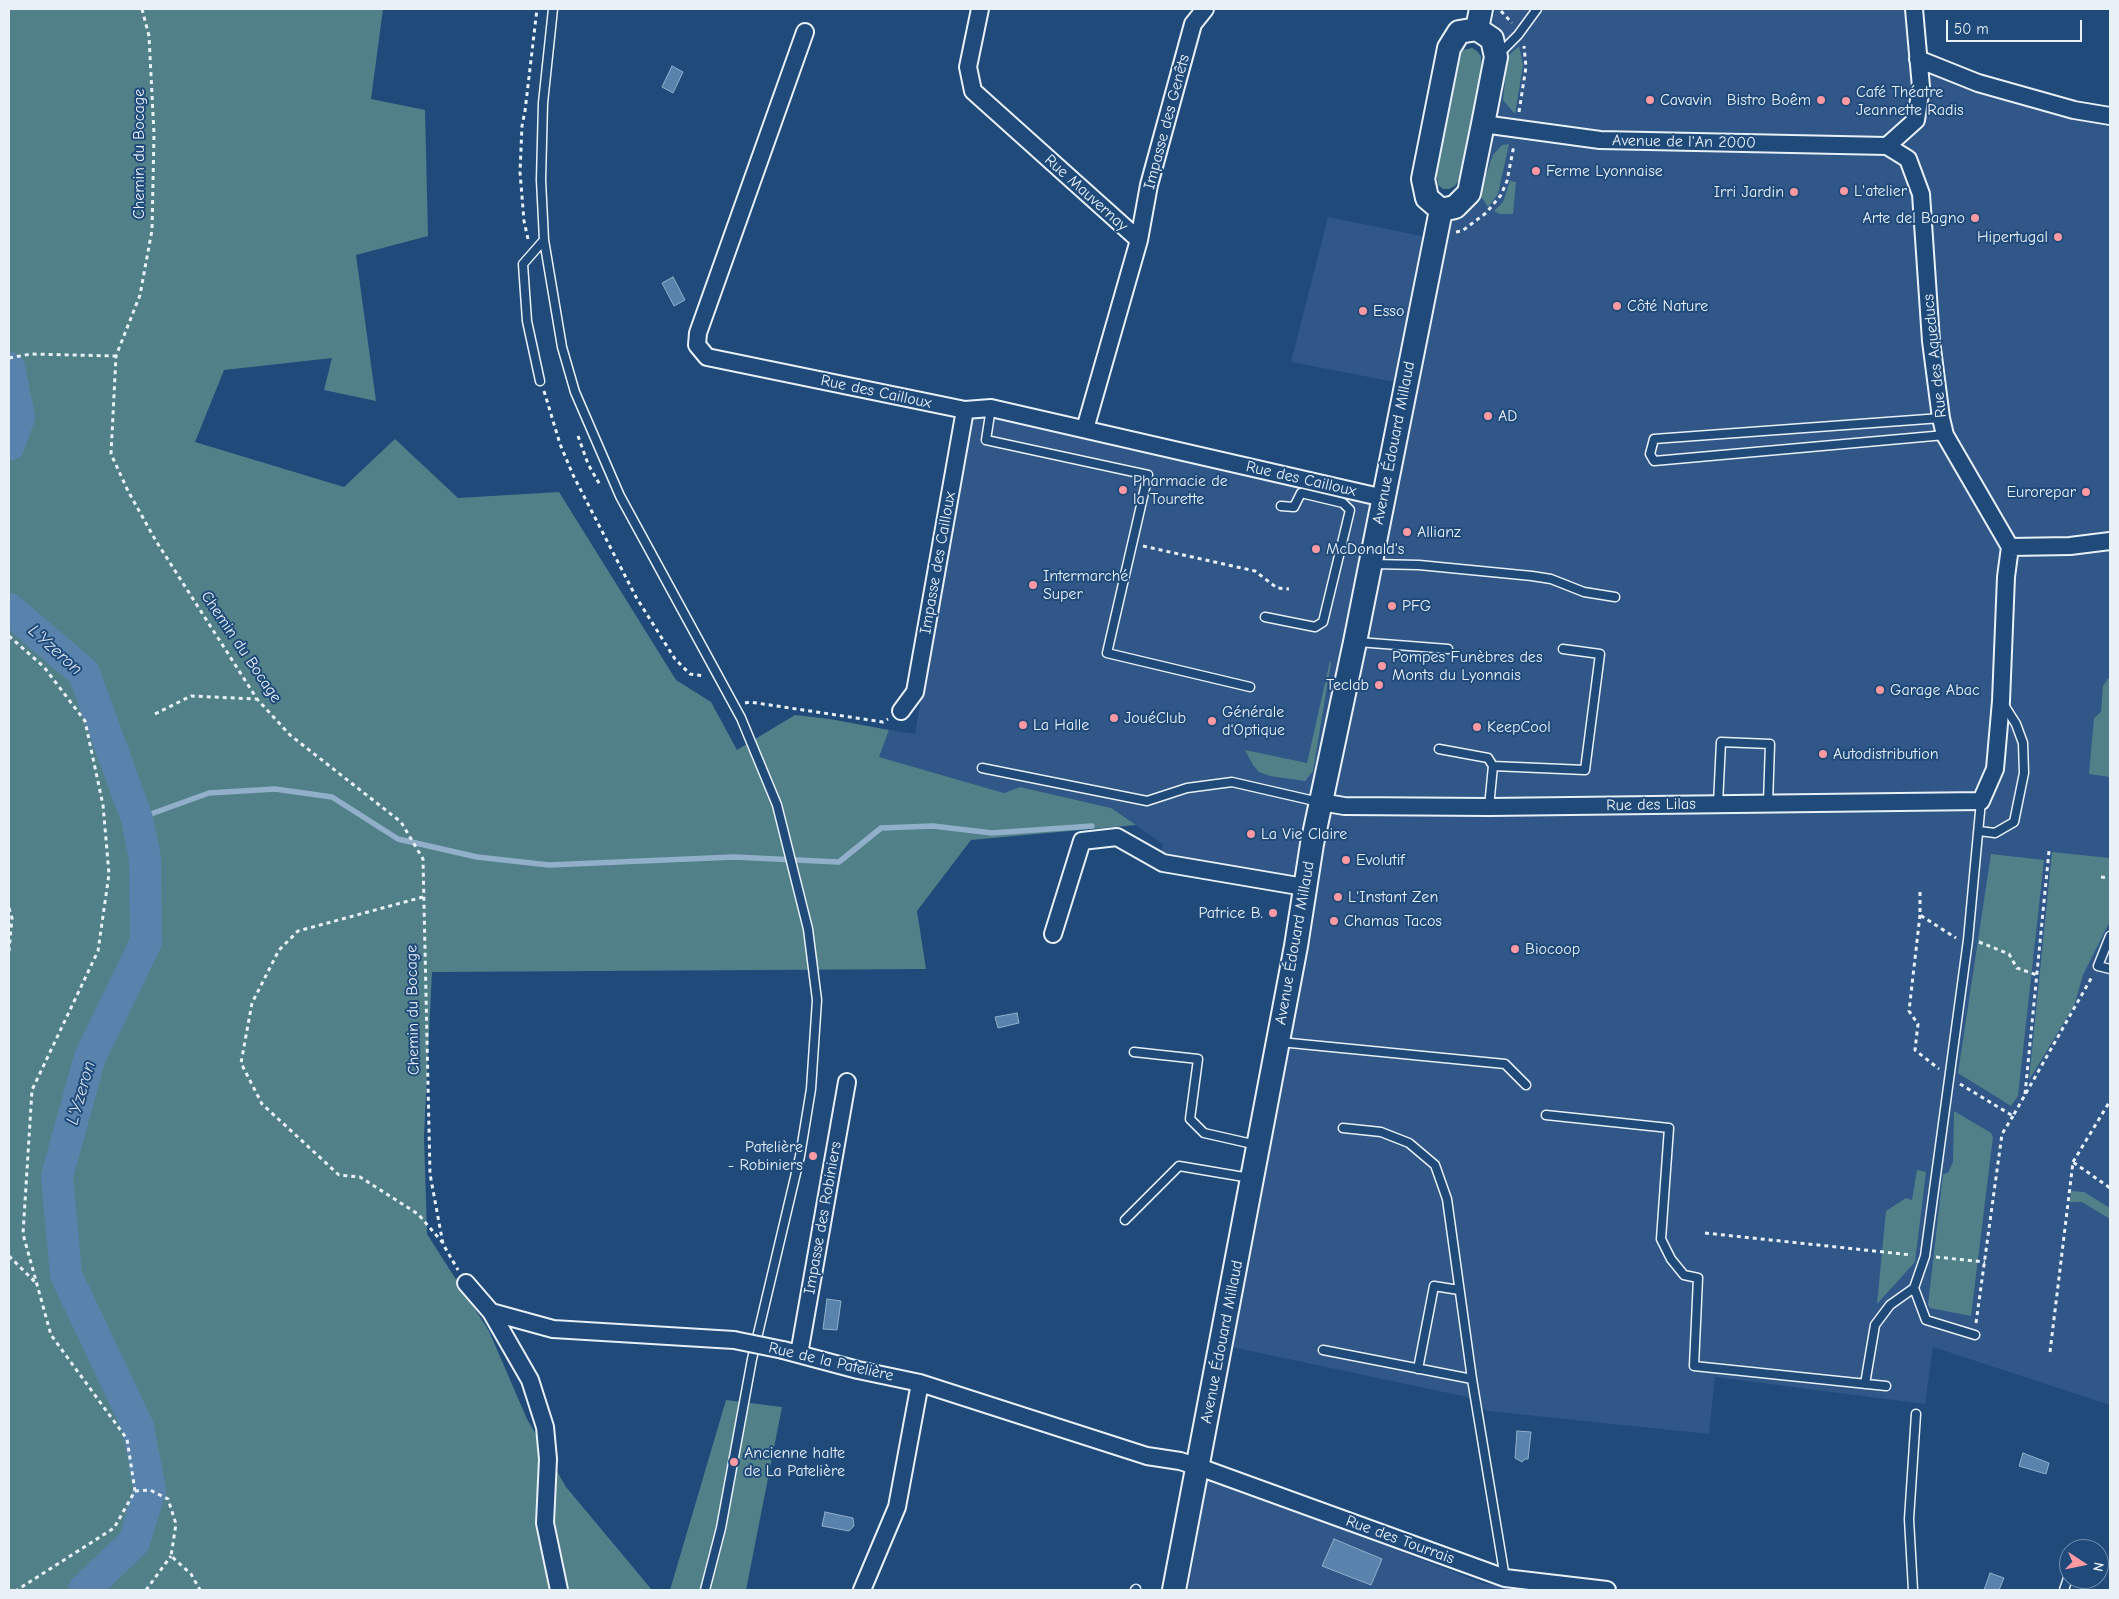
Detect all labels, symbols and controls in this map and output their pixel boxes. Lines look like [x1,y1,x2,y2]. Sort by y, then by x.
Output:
scale bar [1949,10,2085,42]
text: 50 m [1954,20,1989,38]
street label: Impasse des Genêts [1140,52,1194,192]
place label: Café Théatre Jeannette Radis [1856,82,1964,120]
street label: Chemin du Bocage [129,89,149,219]
place label: Cavavin [1660,90,1712,110]
place label: Bistro Boêm [1727,90,1811,110]
marker: Cavavin [1644,94,1656,106]
marker: Bistro Boêm [1815,94,1827,106]
marker: Café Théatre Jeannette Radis [1840,95,1852,107]
street label: Avenue de l'An 2000 [1612,131,1756,153]
street label: Rue Mauvernay [1040,150,1132,236]
place label: Ferme Lyonnaise [1546,161,1663,181]
marker: Ferme Lyonnaise [1530,165,1542,177]
place label: L'atelier [1854,181,1907,201]
place label: Irri Jardin [1714,182,1784,202]
marker: L'atelier [1838,185,1850,197]
marker: Irri Jardin [1788,186,1800,198]
place label: Arte del Bagno [1863,208,1965,228]
marker: Arte del Bagno [1969,212,1981,224]
place label: Hipertugal [1977,227,2048,247]
marker: Hipertugal [2052,231,2064,243]
street label: Rue des Aqueducs [1919,293,1951,419]
place label: Côté Nature [1627,296,1708,316]
marker: Côté Nature [1611,300,1623,312]
place label: Esso [1373,301,1404,321]
marker: Esso [1357,305,1369,317]
street label: Avenue Édouard Millaud [1369,360,1419,526]
street label: Rue des Cailloux [819,371,933,413]
place label: AD [1498,406,1517,426]
marker: AD [1482,410,1494,422]
street label: Rue des Cailloux [1244,457,1358,501]
place label: Pharmacie de la Tourette [1133,471,1228,509]
place label: Eurorepar [2006,482,2076,502]
marker: Pharmacie de la Tourette [1117,484,1129,496]
marker: Eurorepar [2080,486,2092,498]
street label: Impasse des Cailloux [916,490,960,636]
place label: Allianz [1417,522,1461,542]
marker: Allianz [1401,526,1413,538]
place label: McDonald's [1326,539,1405,559]
marker: McDonald's [1310,543,1322,555]
place label: Intermarché Super [1043,566,1128,604]
marker: Intermarché Super [1027,579,1039,591]
street label: Chemin du Bocage [197,588,285,706]
place label: PFG [1402,596,1431,616]
marker: PFG [1386,600,1398,612]
water label: L'Yzeron [24,620,86,680]
place label: Pompes Funèbres des Monts du Lyonnais [1392,647,1543,685]
marker: Pompes Funèbres des Monts du Lyonnais [1376,660,1388,672]
place label: Teclab [1326,675,1369,695]
marker: Teclab [1373,679,1385,691]
place label: Garage Abac [1890,680,1980,700]
marker: Garage Abac [1874,684,1886,696]
place label: Générale d'Optique [1222,702,1285,740]
place label: JouéClub [1124,708,1186,728]
marker: JouéClub [1108,712,1120,724]
place label: La Halle [1033,715,1089,735]
marker: Générale d'Optique [1206,715,1218,727]
place label: KeepCool [1487,717,1551,737]
marker: La Halle [1017,719,1029,731]
marker: KeepCool [1471,721,1483,733]
place label: Autodistribution [1833,744,1939,764]
marker: Autodistribution [1817,748,1829,760]
street label: Rue des Lilas [1606,795,1696,815]
place label: La Vie Claire [1261,824,1347,844]
marker: La Vie Claire [1245,828,1257,840]
place label: Evolutif [1356,850,1405,870]
marker: Evolutif [1340,854,1352,866]
street label: Avenue Édouard Millaud [1271,860,1319,1026]
place label: L'Instant Zen [1348,887,1438,907]
marker: L'Instant Zen [1332,891,1344,903]
place label: Patrice B. [1198,903,1263,923]
marker: Patrice B. [1267,907,1279,919]
place label: Chamas Tacos [1344,911,1442,931]
marker: Chamas Tacos [1328,915,1340,927]
place label: Biocoop [1525,939,1580,959]
marker: Biocoop [1509,943,1521,955]
street label: Chemin du Bocage [402,945,424,1075]
water label: L'Yzeron [62,1059,100,1127]
place label: Patelière - Robiniers [728,1137,803,1175]
street label: Impasse des Robiniers [800,1140,846,1296]
marker: Patelière - Robiniers [807,1150,819,1162]
street label: Avenue Édouard Millaud [1197,1259,1247,1425]
street label: Rue de la Patelière [767,1338,895,1386]
place label: Ancienne halte de La Patelière [744,1443,845,1481]
marker: Ancienne halte de La Patelière [728,1456,740,1468]
street label: Rue des Tourrais [1343,1511,1457,1569]
north arrow [2059,1539,2109,1589]
text: N [2089,1561,2107,1573]

